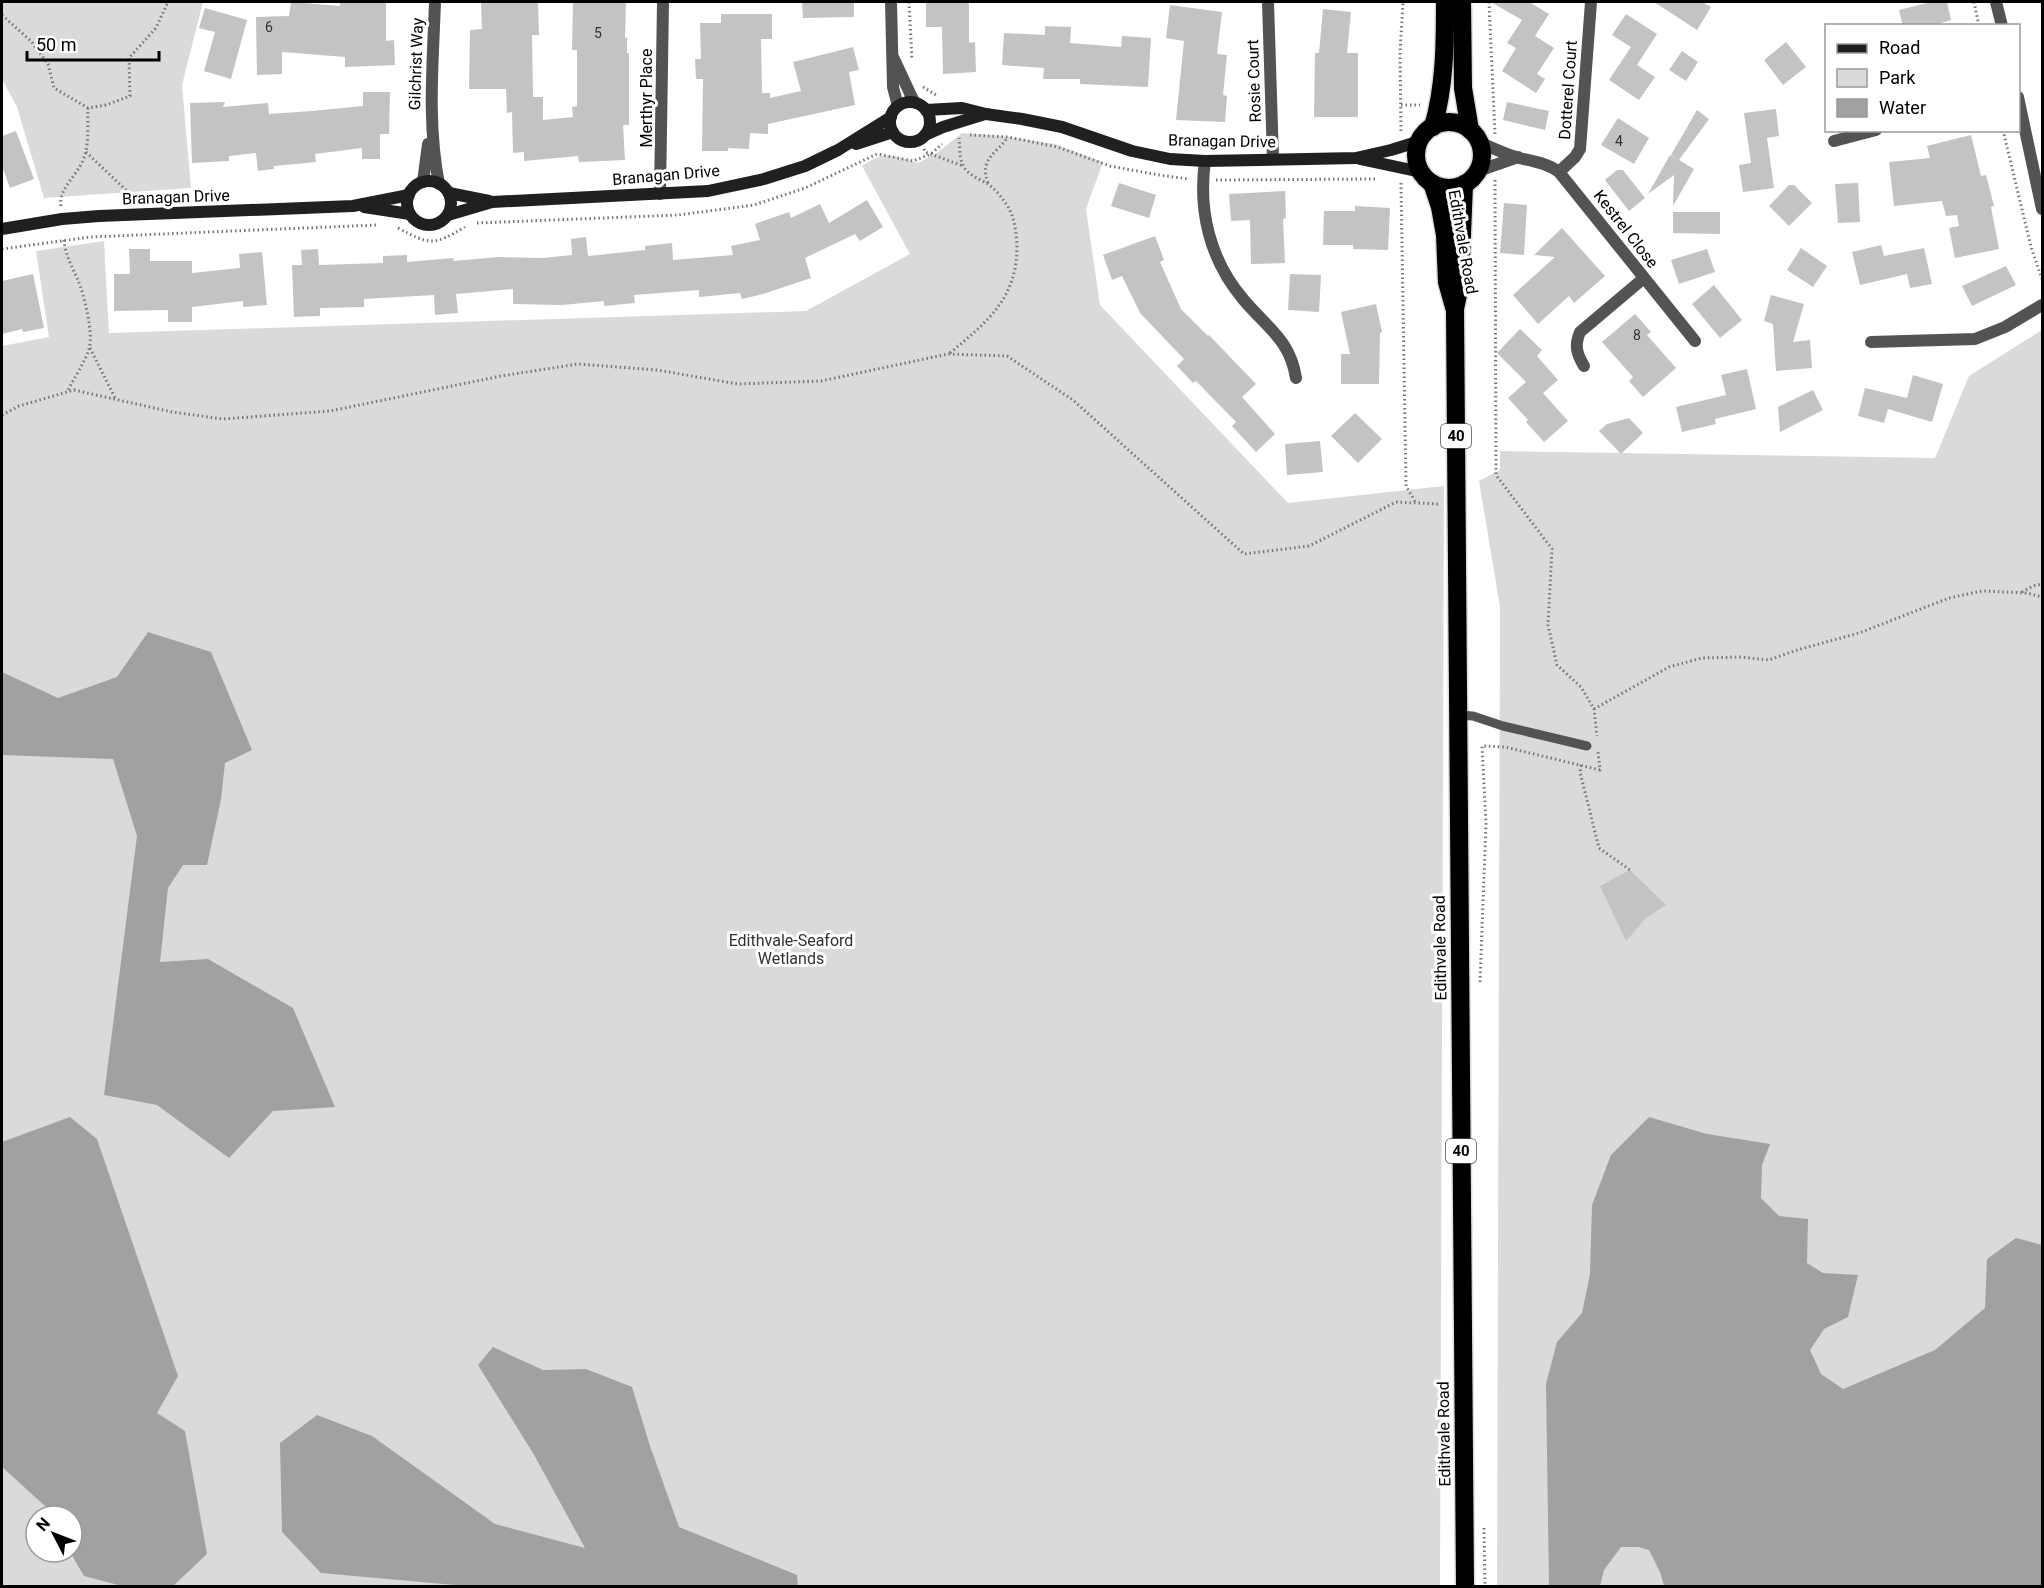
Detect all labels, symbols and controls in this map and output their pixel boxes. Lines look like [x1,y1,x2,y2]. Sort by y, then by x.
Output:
street label: Gilchrist Way [405,17,427,111]
house number: 6 [265,19,273,35]
scale bar [27,24,159,62]
legend [1825,24,2020,132]
house number: 5 [594,25,602,41]
text: 50 m [36,34,76,55]
text: Road [1879,37,1920,58]
street label: Rosie Court [1243,39,1265,123]
street label: Dotterel Court [1555,40,1581,140]
street label: Merthyr Place [637,49,656,147]
text: Park [1879,67,1916,88]
text: Water [1879,97,1926,118]
street label: Branagan Drive [1168,131,1276,151]
house number: 4 [1615,133,1623,149]
street label: Branagan Drive [611,161,721,189]
street label: Branagan Drive [122,186,230,208]
street label: Kestrel Close [1590,186,1662,272]
street label: Edithvale Road [1445,189,1481,295]
house number: 8 [1633,327,1641,343]
road number: 40 [1441,424,1471,448]
street label: Edithvale Road [1430,895,1450,1001]
park label: Edithvale-Seaford Wetlands [729,931,853,968]
road number: 40 [1446,1139,1476,1163]
street label: Edithvale Road [1434,1381,1454,1487]
north arrow [24,1504,84,1564]
text: N [32,1514,54,1535]

